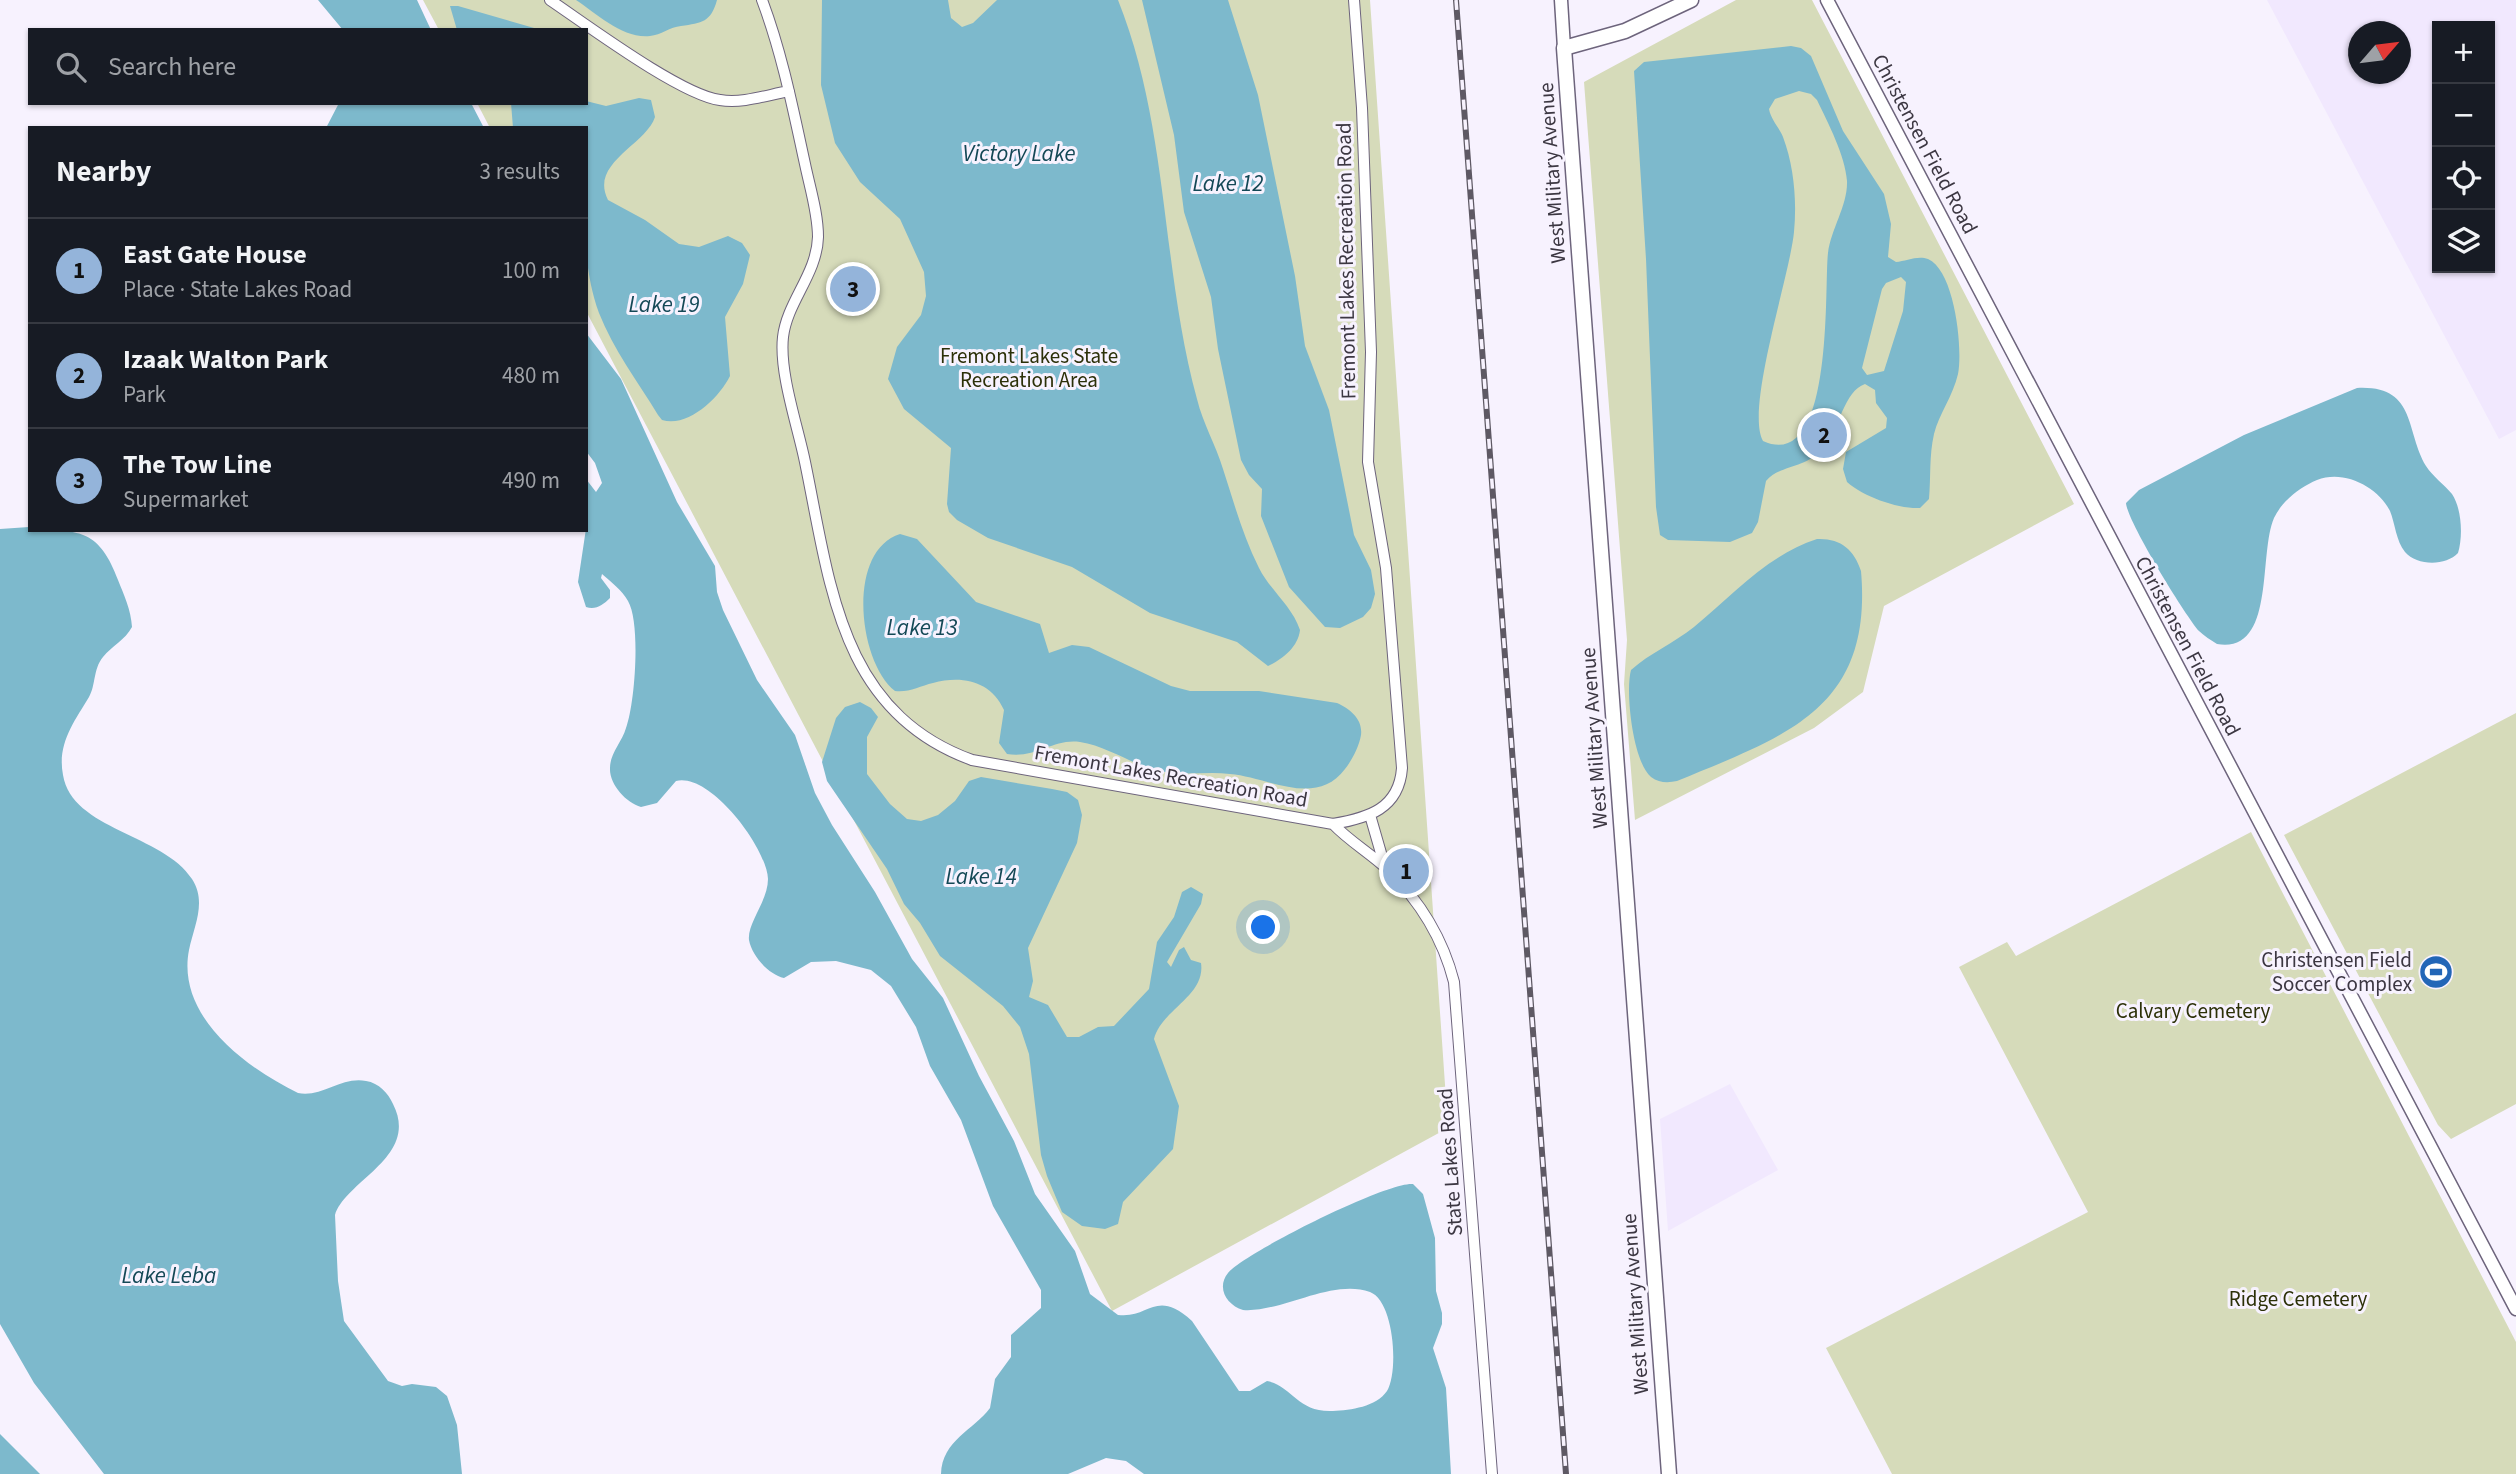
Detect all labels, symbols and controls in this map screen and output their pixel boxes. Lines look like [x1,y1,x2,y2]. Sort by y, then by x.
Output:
north arrow [2348,21,2411,84]
map controls [2432,21,2495,273]
button: + [2432,21,2495,84]
search box [28,28,588,105]
icon: search [52,48,90,86]
text: Search here [108,48,236,85]
street label: Christensen Field Road [1865,49,1985,239]
street label: West Military Avenue [1531,82,1573,264]
button: − [2432,84,2495,147]
street label: Fremont Lakes Recreation Road [1329,122,1363,400]
water label: Victory Lake [962,137,1076,170]
button: locate [2432,147,2495,210]
text: Nearby [56,150,151,193]
text: 3 results [480,155,560,188]
water label: Lake 12 [1193,167,1263,200]
button: layers [2432,210,2495,273]
text: East Gate House [123,236,307,273]
text: 1 [73,254,85,287]
text: 100 m [502,254,560,287]
pin: 3 [830,263,876,315]
text: Place · State Lakes Road [123,273,352,306]
water label: Lake 19 [629,288,699,321]
text: Izaak Walton Park [123,341,328,378]
park label: Fremont Lakes State Recreation Area [940,341,1118,395]
text: 2 [73,359,85,392]
text: 480 m [502,359,560,392]
text: Park [123,378,166,411]
pin: 2 [1801,409,1847,461]
text: The Tow Line [123,446,272,483]
text: 3 [73,464,85,497]
text: 490 m [502,464,560,497]
text: Supermarket [123,483,249,516]
street label: Christensen Field Road [2128,551,2248,741]
water label: Lake 13 [887,611,957,644]
street label: West Military Avenue [1573,647,1615,829]
street label: Fremont Lakes Recreation Road [1032,737,1310,815]
pin: 1 [1383,845,1429,897]
water label: Lake 14 [946,860,1016,893]
your location [1246,910,1280,944]
place label: Christensen Field Soccer Complex [2261,945,2413,999]
sports icon: Christensen Field Soccer Complex [2417,953,2455,991]
park label: Calvary Cemetery [2116,996,2270,1026]
street label: State Lakes Road [1430,1087,1470,1237]
street label: West Military Avenue [1614,1213,1656,1395]
water label: Lake Leba [122,1259,216,1292]
park label: Ridge Cemetery [2229,1284,2367,1314]

